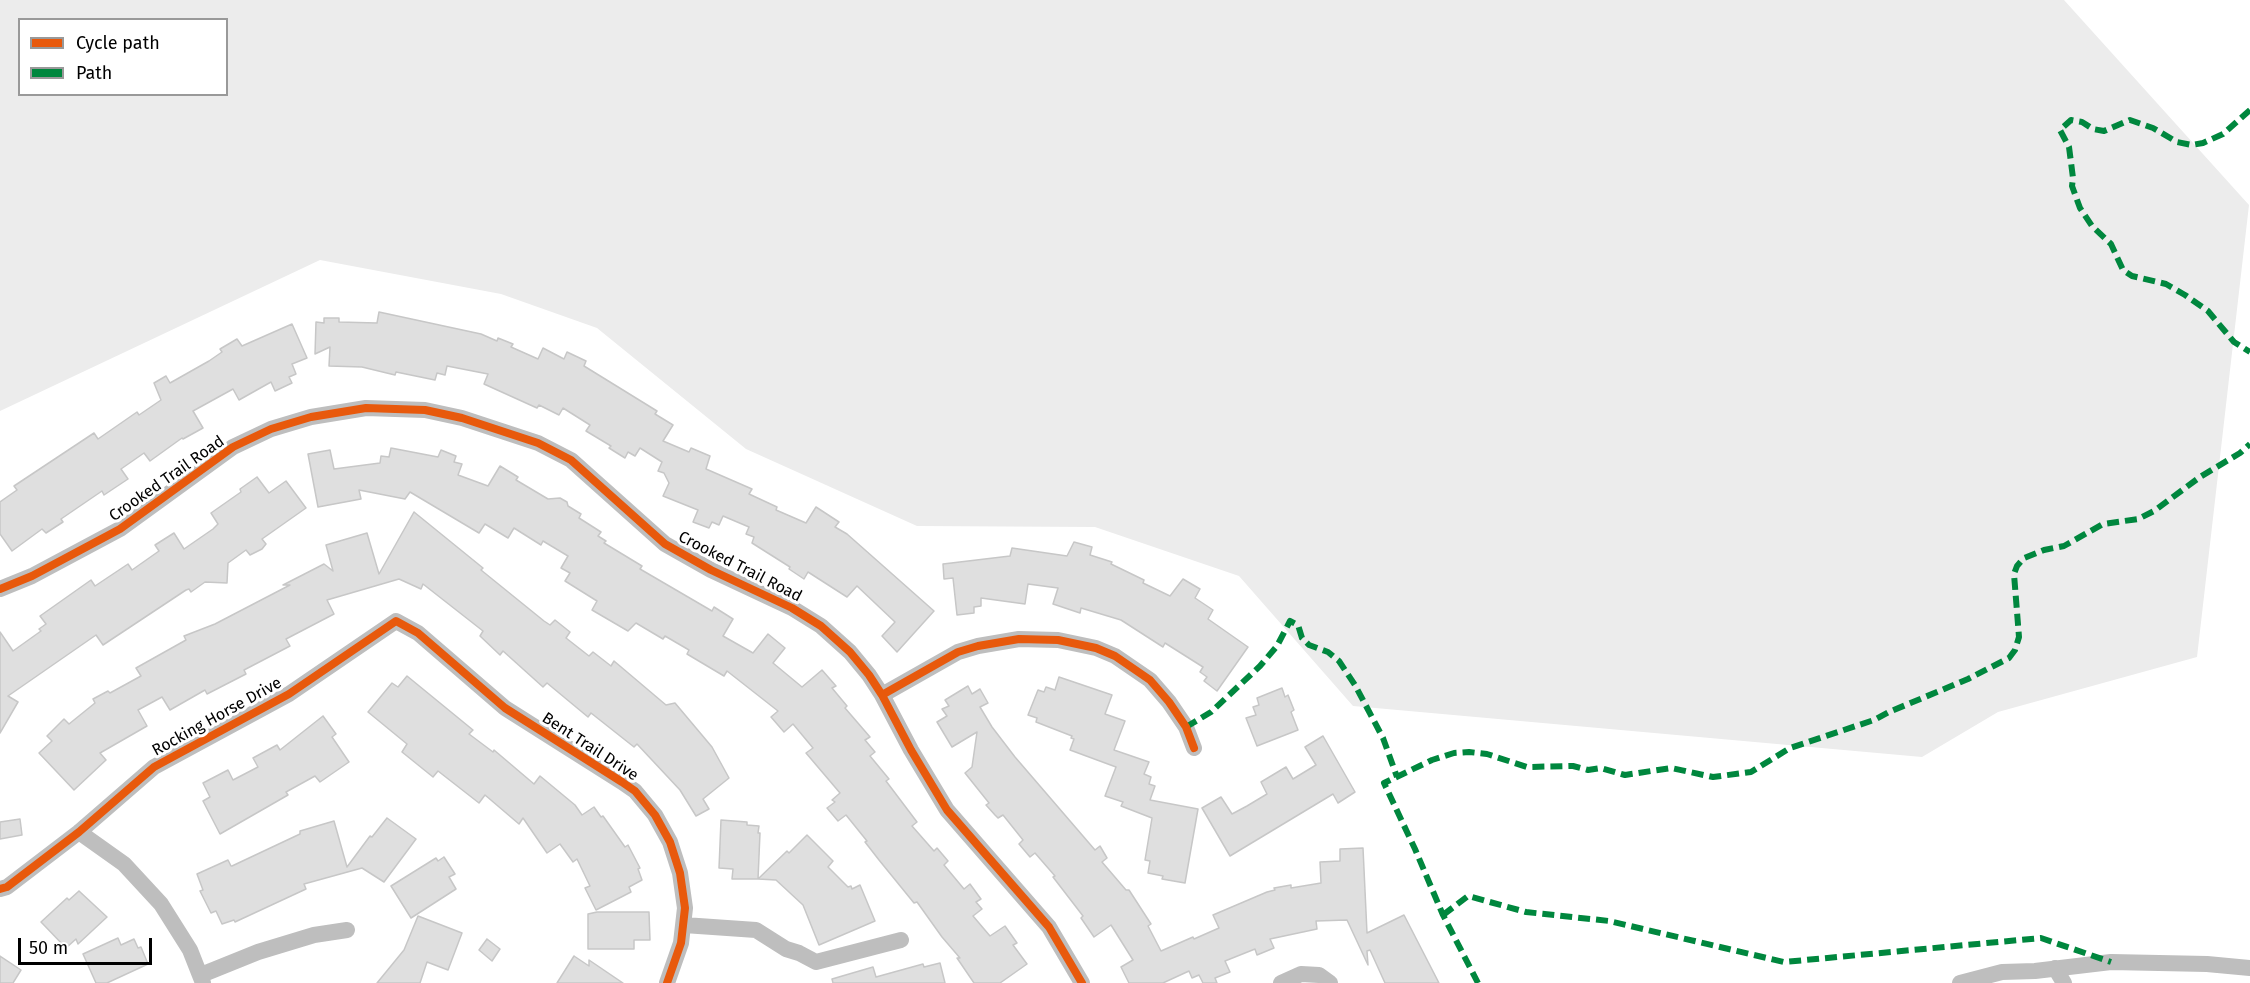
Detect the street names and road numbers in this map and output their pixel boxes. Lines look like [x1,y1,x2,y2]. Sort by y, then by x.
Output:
street label: Crooked Trail Road [106,432,228,526]
street label: Crooked Trail Road [675,528,805,606]
street label: Rocking Horse Drive [149,673,285,761]
street label: Bent Trail Drive [538,709,642,785]

